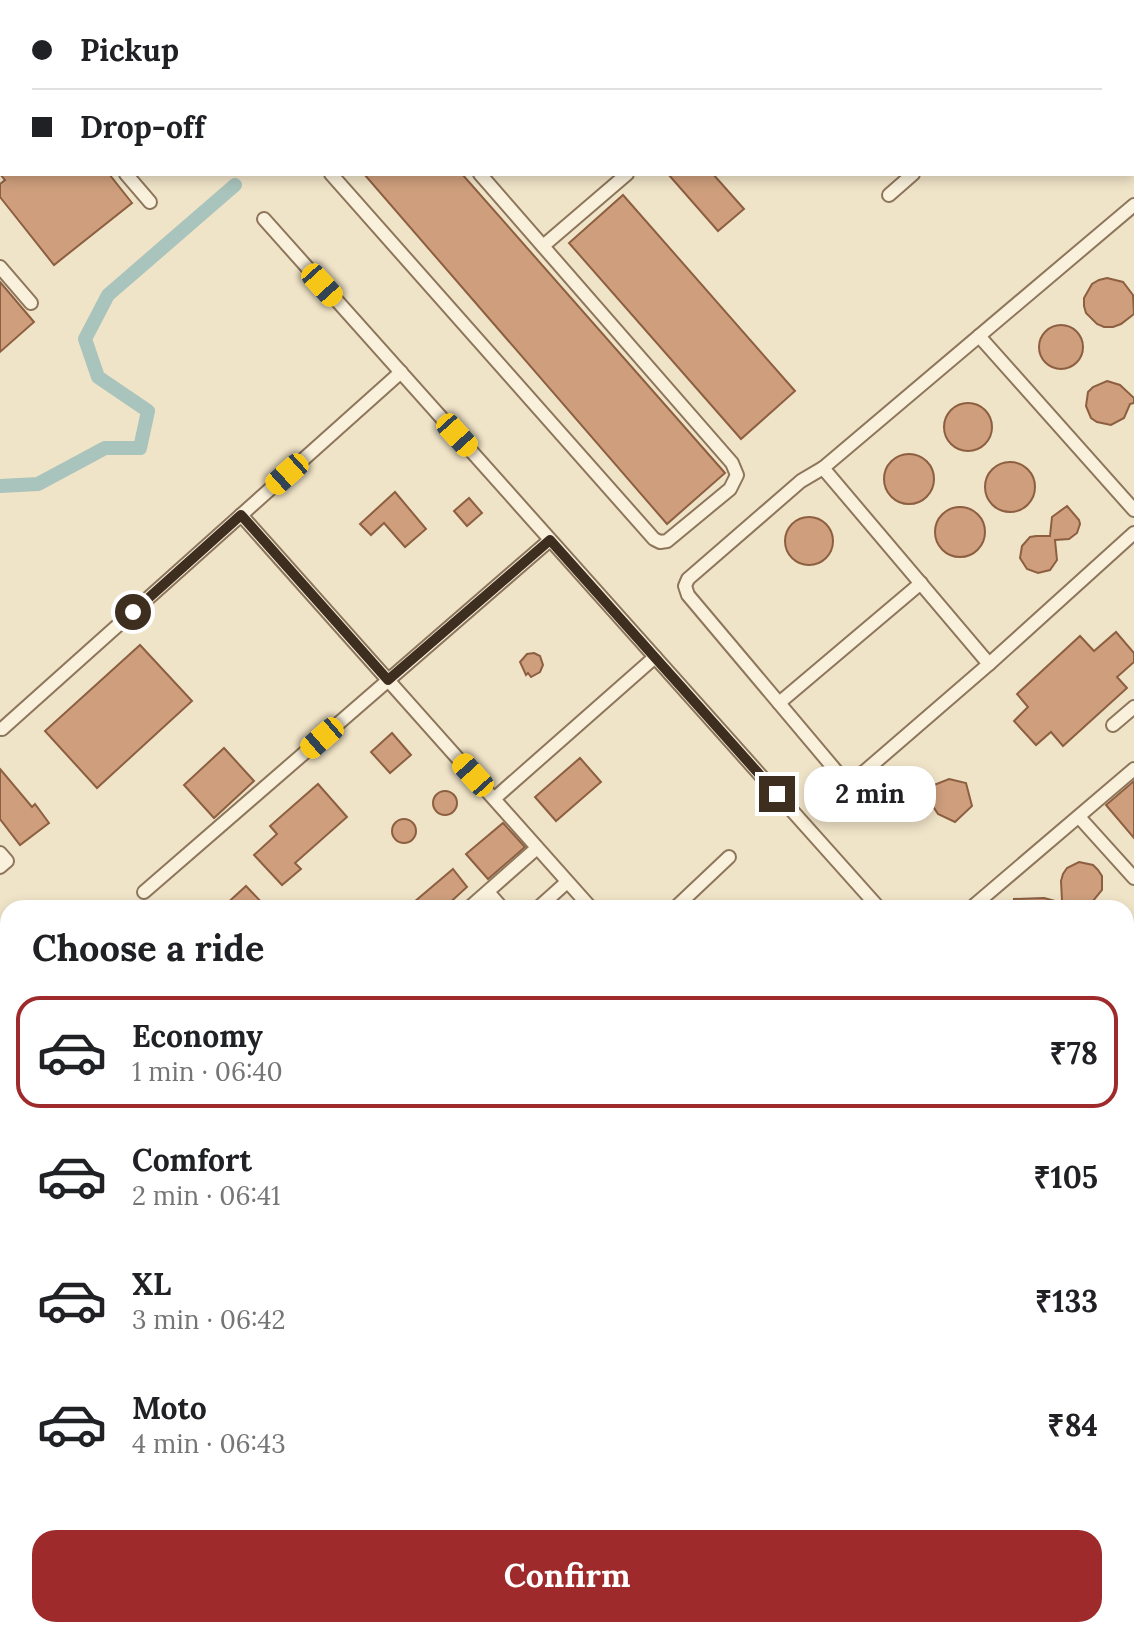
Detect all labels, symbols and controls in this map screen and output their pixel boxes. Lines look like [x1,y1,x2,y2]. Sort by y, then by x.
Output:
text: Pickup [80,31,179,69]
text: Drop-off [80,108,205,146]
car [297,259,347,311]
car [432,409,482,461]
car [261,449,313,499]
route start [115,594,151,630]
car [296,713,348,763]
car [448,749,498,801]
callout: 2 min [805,766,937,822]
route end [759,776,795,812]
text: 2 min [835,777,905,810]
text: Choose a ride [32,925,264,971]
icon: car [36,1016,108,1088]
text: Economy [132,1017,263,1055]
text: ₹78 [1050,1034,1098,1072]
text: 1 min · 06:40 [132,1055,283,1088]
icon: car [36,1140,108,1212]
text: Comfort [132,1141,252,1179]
text: ₹105 [1033,1158,1098,1196]
text: 2 min · 06:41 [132,1179,281,1212]
icon: car [36,1264,108,1336]
text: XL [132,1265,171,1303]
text: ₹133 [1035,1282,1098,1320]
text: 3 min · 06:42 [132,1303,286,1336]
icon: car [36,1388,108,1460]
text: Moto [132,1389,207,1427]
text: ₹84 [1047,1406,1098,1444]
text: 4 min · 06:43 [132,1427,286,1460]
button: Confirm [32,1530,1102,1622]

